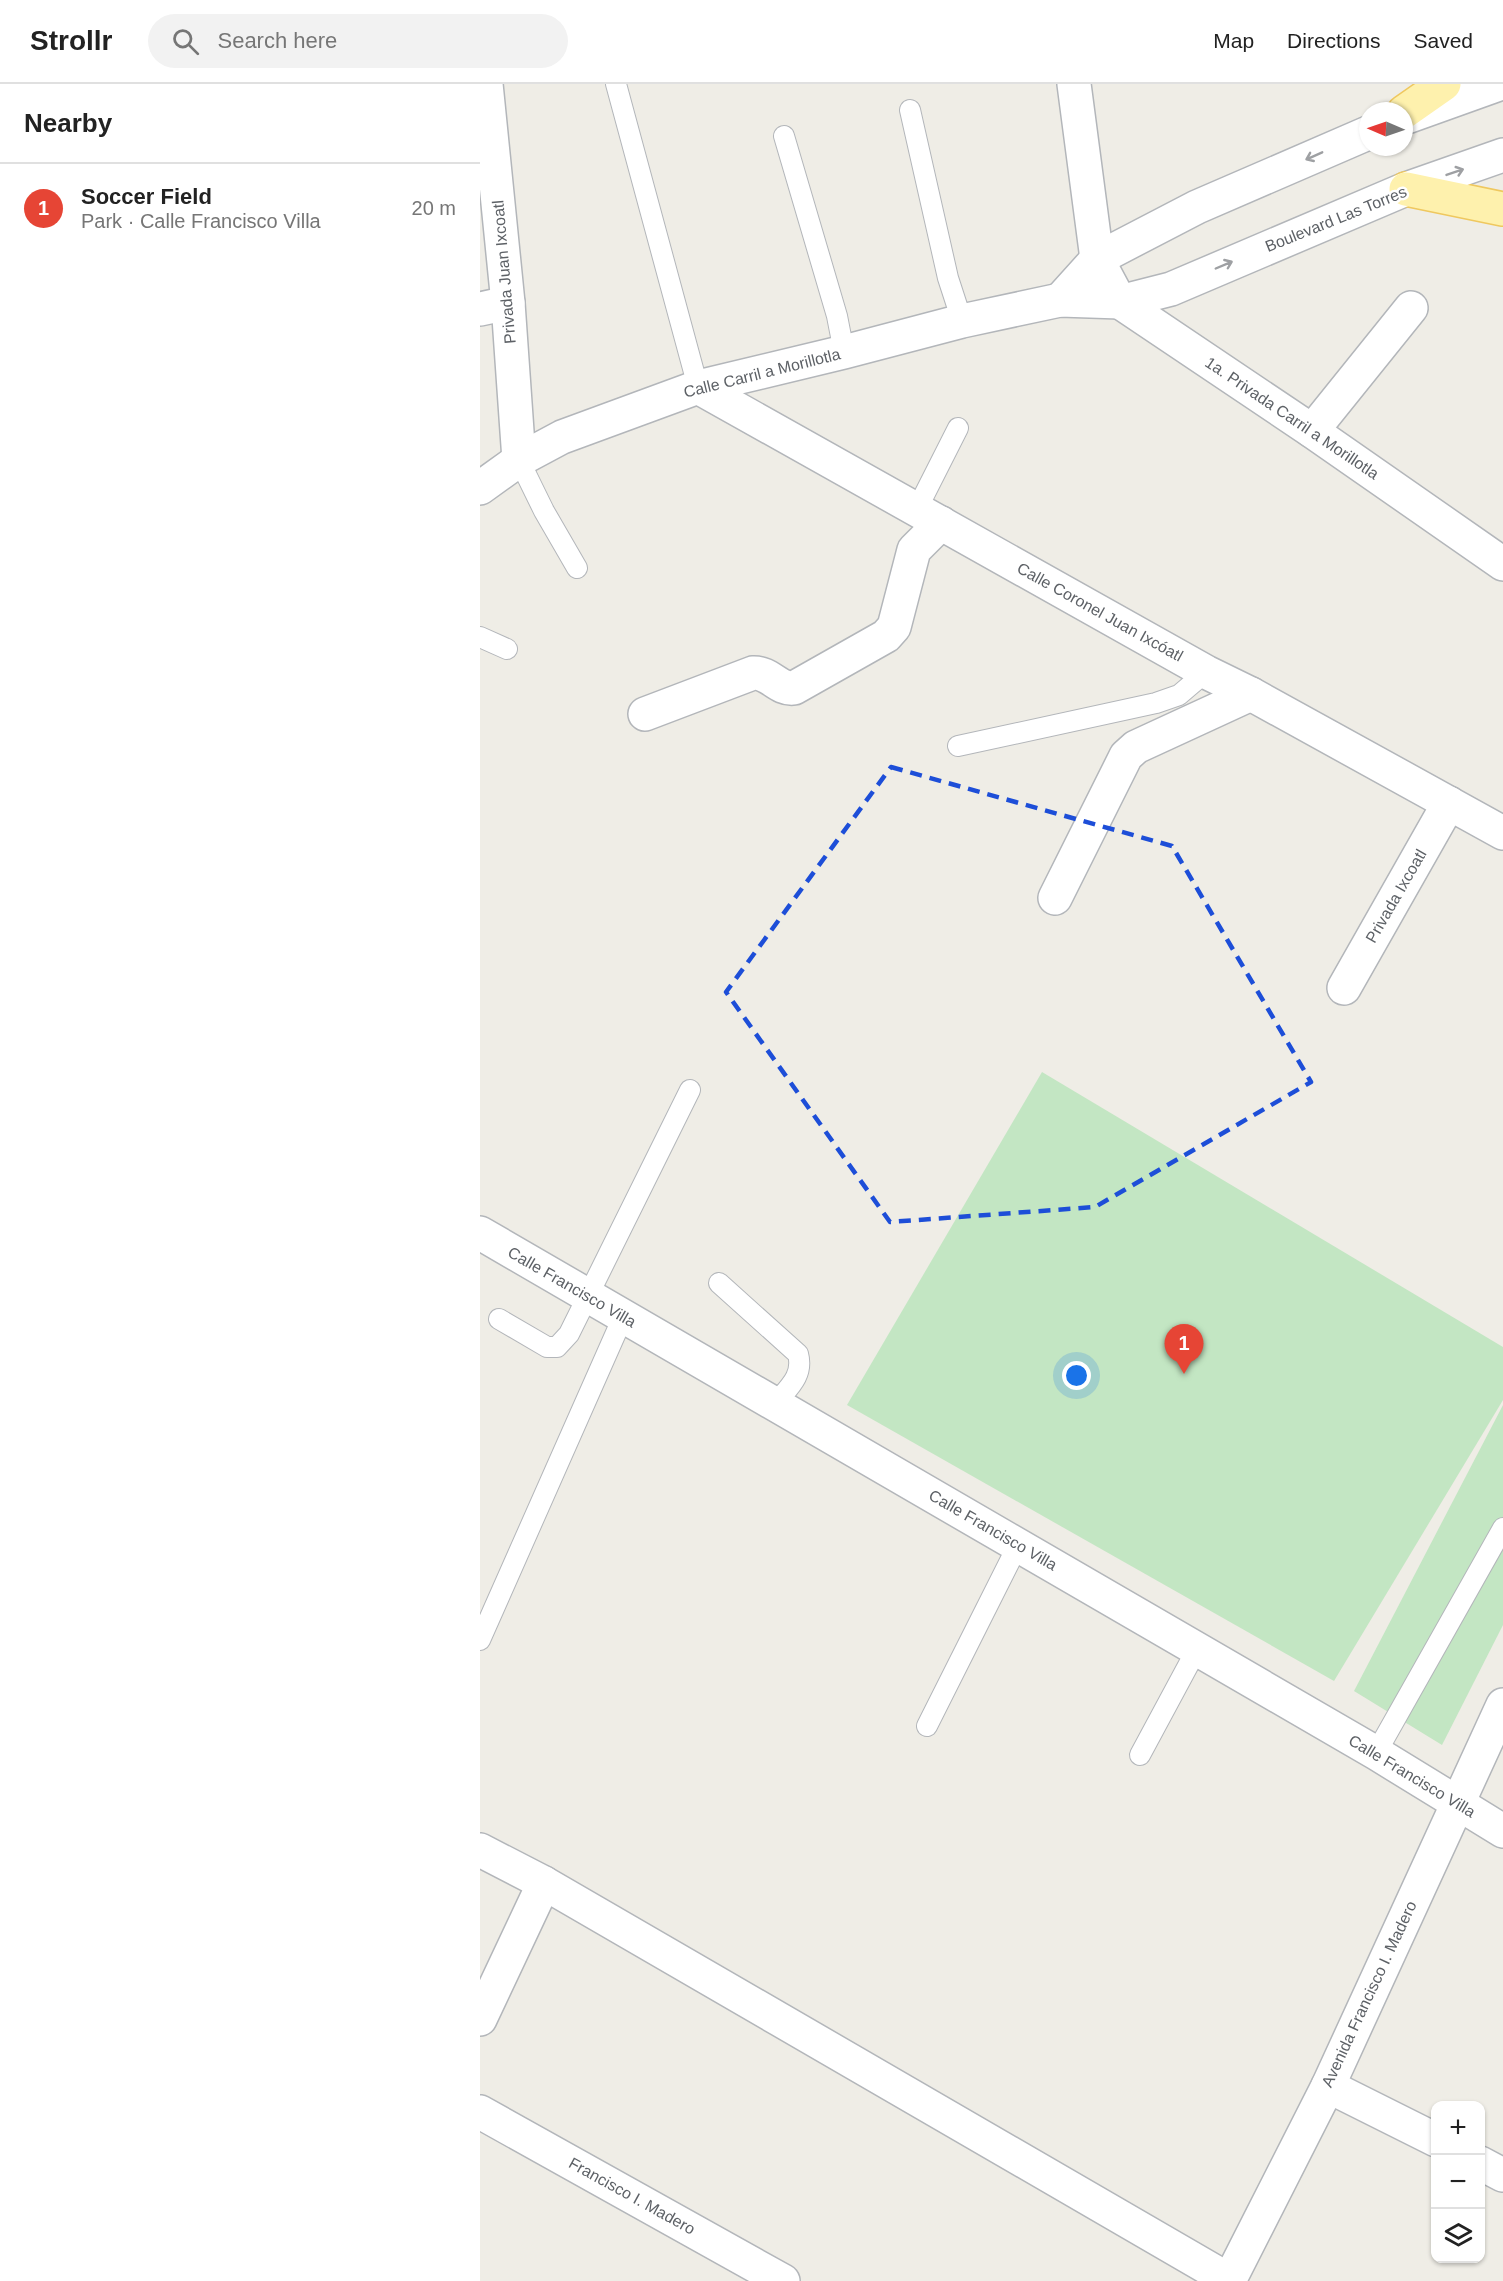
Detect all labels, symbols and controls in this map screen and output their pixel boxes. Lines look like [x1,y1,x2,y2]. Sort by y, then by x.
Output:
search box [148,14,568,68]
text: Strollr [30,25,112,56]
icon: search [169,25,202,58]
text: Search here [217,28,337,53]
text: Map [1213,29,1254,52]
text: Directions [1287,29,1380,52]
text: Saved [1413,29,1473,52]
north arrow [1359,102,1413,156]
text: Nearby [24,108,112,138]
one-way arrow [1306,151,1324,162]
one-way arrow [1445,165,1464,176]
street label: Boulevard Las Torres [1263,183,1409,255]
text: Soccer Field [81,184,212,209]
text: 1 [38,197,49,219]
text: 20 m [412,197,456,219]
street label: Privada Juan Ixcoatl [489,199,519,345]
text: Park · Calle Francisco Villa [81,210,321,232]
one-way arrow [1215,259,1233,270]
street label: Calle Carril a Morillotla [682,345,842,401]
street label: 1a. Privada Carril a Morillotla [1202,354,1382,483]
street label: Calle Coronel Juan Ixcóatl [1014,559,1186,665]
street label: Privada Ixcoatl [1362,846,1430,946]
street label: Calle Francisco Villa [505,1243,639,1331]
pin: 1 [1164,1324,1204,1374]
your location [1062,1361,1091,1390]
street label: Calle Francisco Villa [926,1486,1060,1574]
street label: Calle Francisco Villa [1346,1731,1478,1821]
street label: Avenida Francisco I. Madero [1318,1898,1420,2090]
map controls [1431,2101,1485,2263]
button: + [1431,2101,1485,2155]
street label: Francisco I. Madero [566,2154,698,2238]
button: − [1431,2155,1485,2209]
button: layers [1431,2209,1485,2263]

